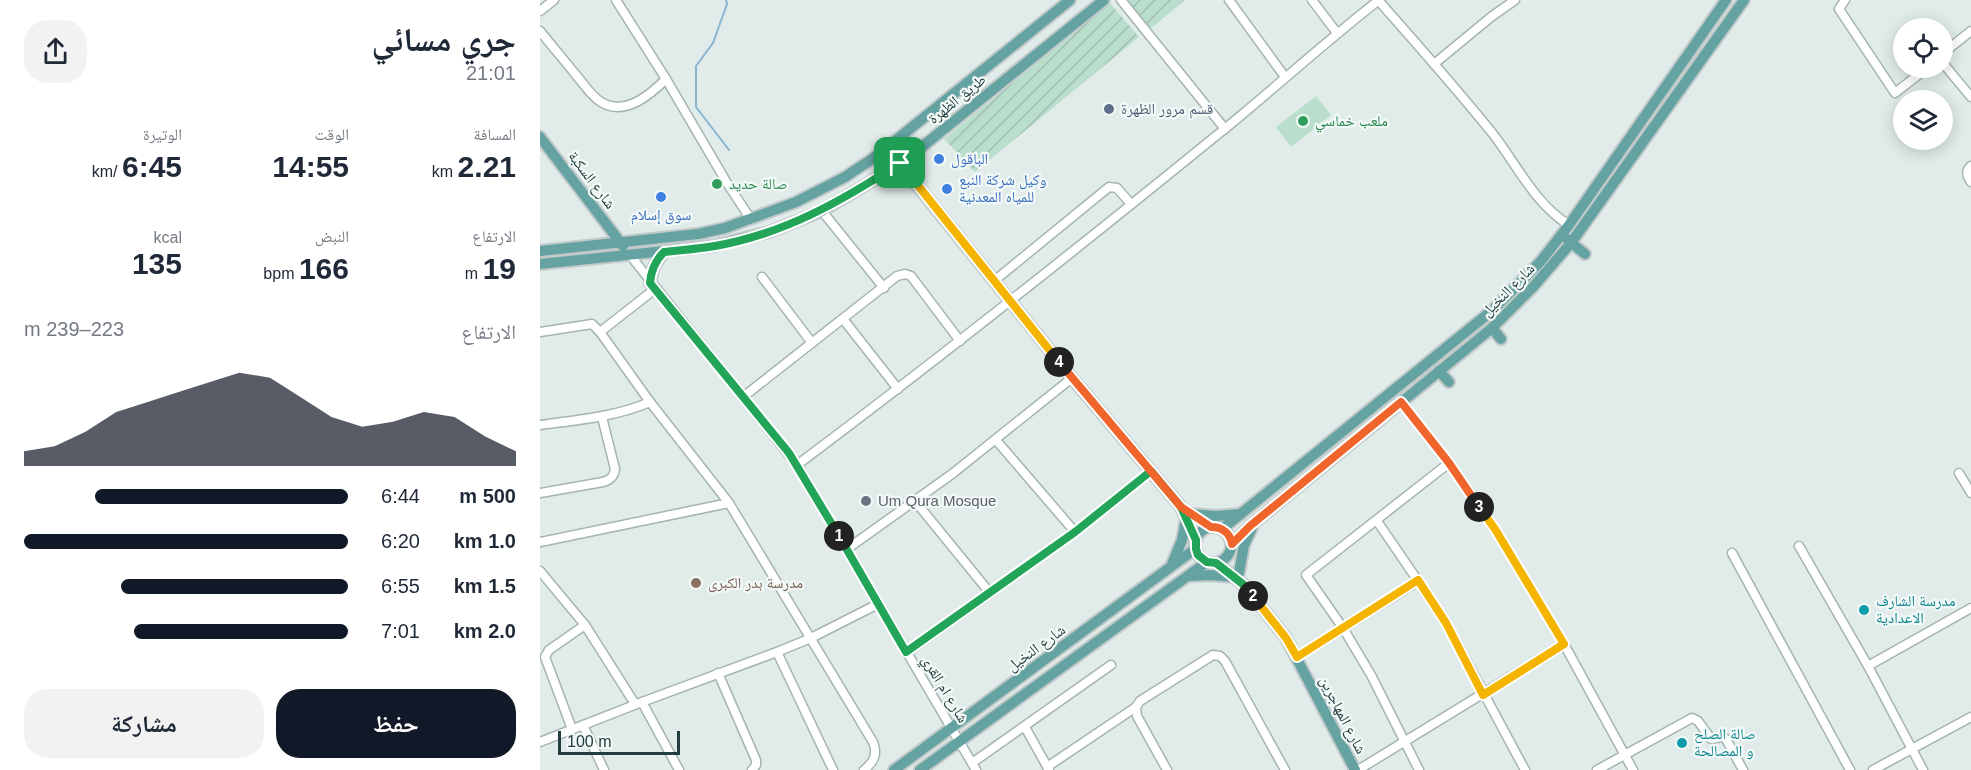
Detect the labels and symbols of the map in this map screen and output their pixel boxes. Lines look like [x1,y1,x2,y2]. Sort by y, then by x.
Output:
street label: طريق الظهرة [925,70,990,128]
place label: قسم مرور الظهرة [1121,100,1213,119]
marker: قسم مرور الظهرة [1102,102,1116,116]
place label: ملعب خماسي [1315,112,1388,133]
marker: ملعب خماسي [1296,114,1310,128]
pin [874,137,925,188]
street label: شارع السكبة [564,148,620,213]
place label: الباقول [951,150,988,169]
marker: الباقول [932,152,946,166]
place label: وكيل شركة النبع للمياه المعدنية [959,171,1046,205]
place label: صالة حديد [729,175,788,192]
marker: صالة حديد [710,177,724,191]
marker: وكيل شركة النبع للمياه المعدنية [940,182,954,196]
marker: سوق إسلام [654,190,668,204]
place label: سوق إسلام [631,206,691,225]
street label: شارع النخيل [1478,259,1539,321]
pin: 4 [1044,347,1074,377]
place label: Um Qura Mosque [878,492,996,509]
pin: 3 [1464,492,1494,522]
marker: Um Qura Mosque [859,494,873,508]
pin: 1 [824,521,854,551]
place label: مدرسة بدر الكبرى [708,574,803,593]
marker: مدرسة بدر الكبرى [689,576,703,590]
pin: 2 [1238,581,1268,611]
place label: مدرسة الشارف الاعدادية [1876,592,1956,626]
marker: مدرسة الشارف الاعدادية [1857,603,1871,617]
street label: شارع النخيل [1003,621,1070,676]
street label: شارع ام القري [915,652,972,728]
street label: شارع المهاجرين [1315,673,1370,757]
place label: صالة الصلح و المصالحة [1694,725,1756,760]
scale bar [558,728,680,756]
marker: صالة الصلح و المصالحة [1675,736,1689,750]

